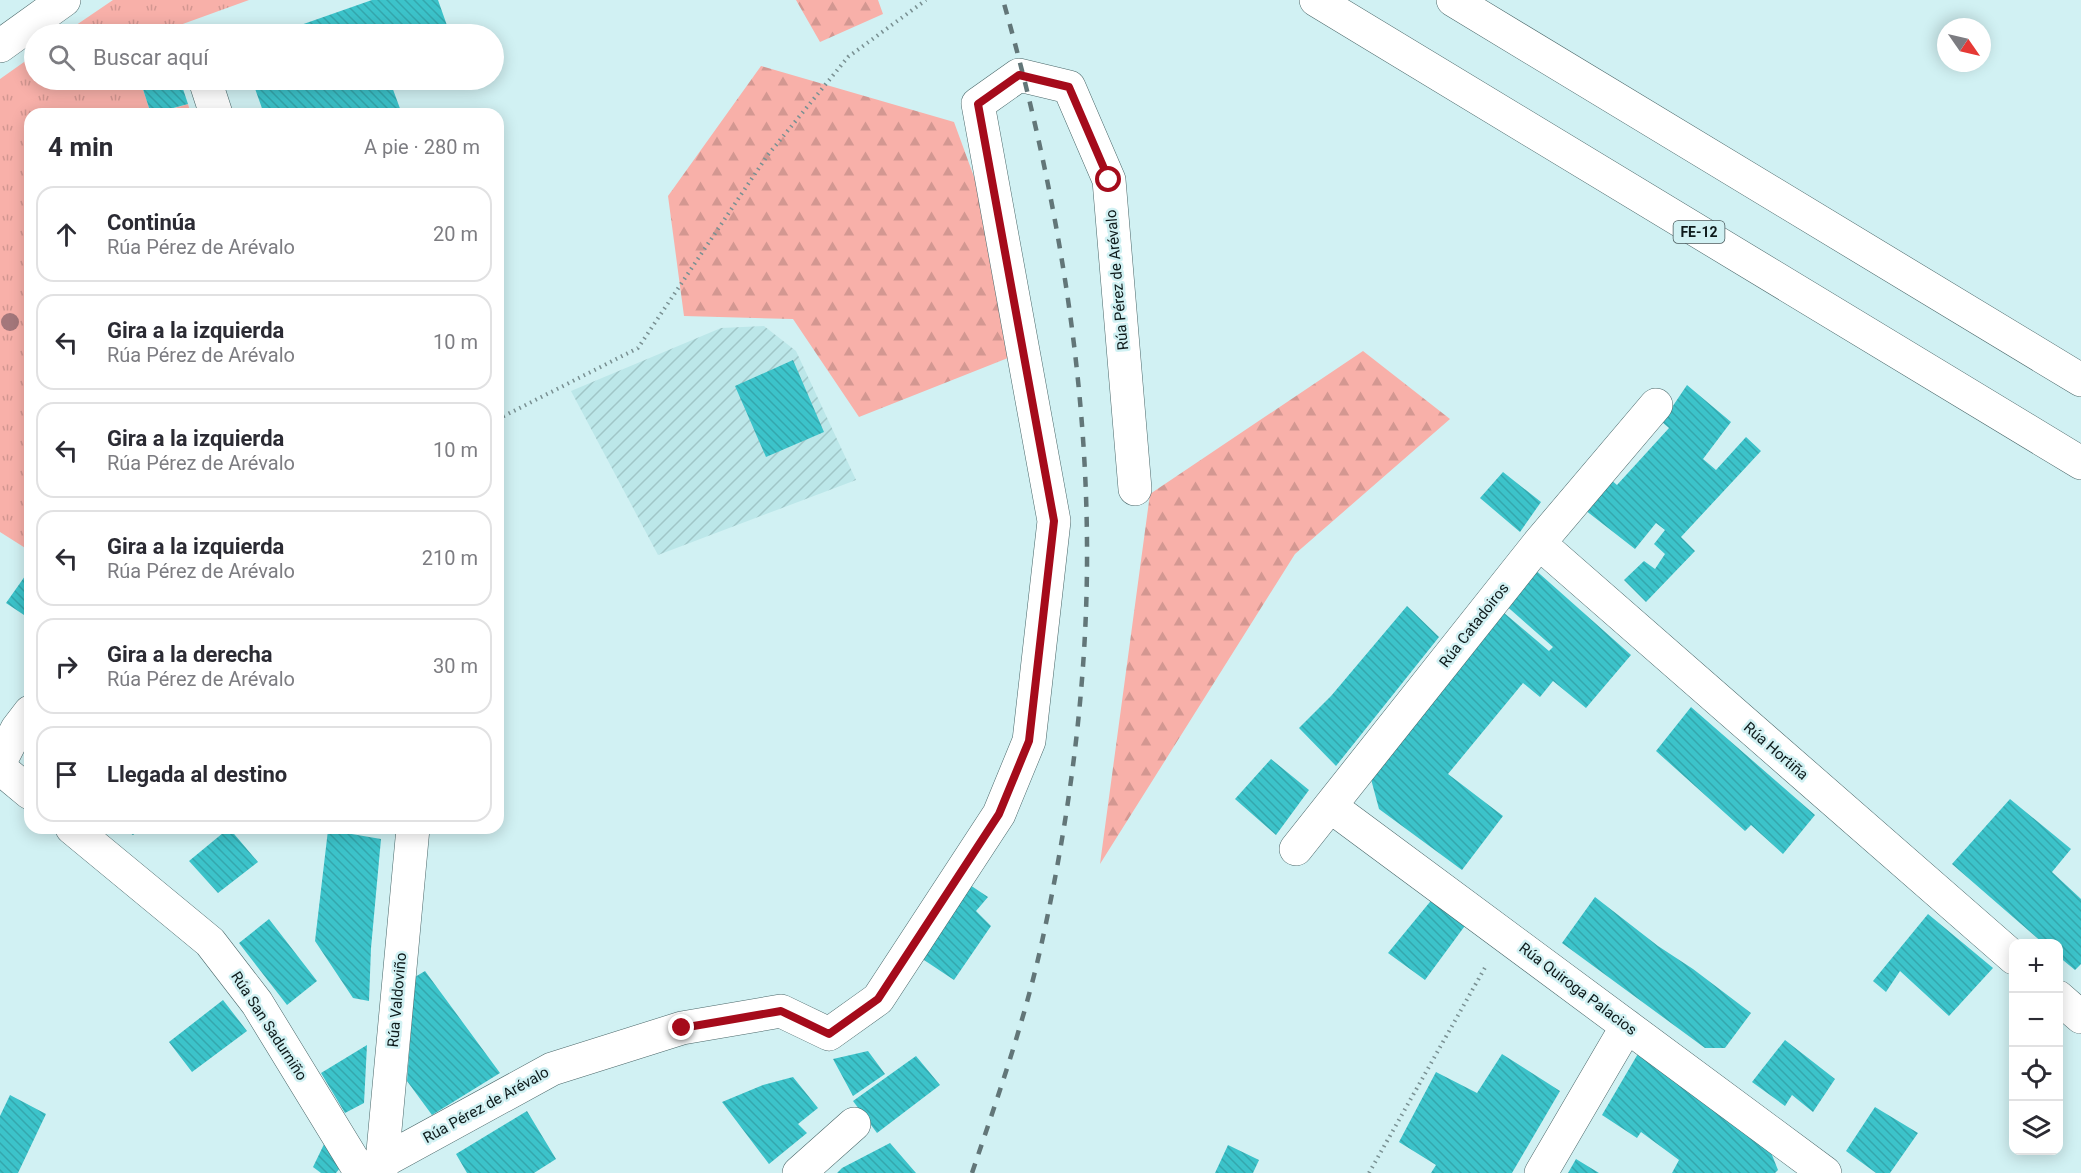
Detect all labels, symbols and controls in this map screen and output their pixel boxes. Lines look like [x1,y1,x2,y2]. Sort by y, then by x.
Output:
north arrow [1937,18,1991,72]
search box [24,24,504,90]
icon: search [45,41,78,74]
text: Buscar aquí [93,45,209,70]
text: 4 min [48,132,113,162]
text: A pie · 280 m [364,135,480,159]
route start [1095,166,1121,192]
street label: Rúa Pérez de Arévalo [1102,209,1132,351]
text: Continúa [107,210,196,235]
icon: ahead [50,218,83,251]
road number: FE-12 [1674,221,1724,243]
text: 20 m [433,222,478,246]
text: Rúa Pérez de Arévalo [107,235,295,259]
text: Gira a la izquierda [107,318,284,343]
icon: left [50,326,83,359]
text: 10 m [433,330,478,354]
text: Rúa Pérez de Arévalo [107,343,295,367]
text: Gira a la izquierda [107,426,284,451]
icon: left [50,434,83,467]
text: 10 m [433,438,478,462]
text: Rúa Pérez de Arévalo [107,451,295,475]
text: Gira a la izquierda [107,534,284,559]
icon: left [50,542,83,575]
text: 210 m [422,546,478,570]
text: Rúa Pérez de Arévalo [107,559,295,583]
street label: Rúa Catadoiros [1435,579,1513,671]
text: Gira a la derecha [107,642,273,667]
icon: right [50,650,83,683]
text: 30 m [433,654,478,678]
text: Rúa Pérez de Arévalo [107,667,295,691]
street label: Rúa Hortiña [1740,718,1812,784]
icon: arrive [50,758,83,791]
text: Llegada al destino [107,762,287,787]
street label: Rúa Quiroga Palacios [1516,939,1640,1039]
map controls [2009,939,2063,1155]
button: + [2009,939,2063,993]
street label: Rúa Valdoviño [384,952,410,1048]
street label: Rúa San Sadurniño [227,968,311,1084]
button: − [2009,993,2063,1047]
route end [668,1014,694,1040]
button: locate [2009,1047,2063,1101]
street label: Rúa Pérez de Arévalo [420,1063,552,1147]
button: layers [2009,1101,2063,1155]

